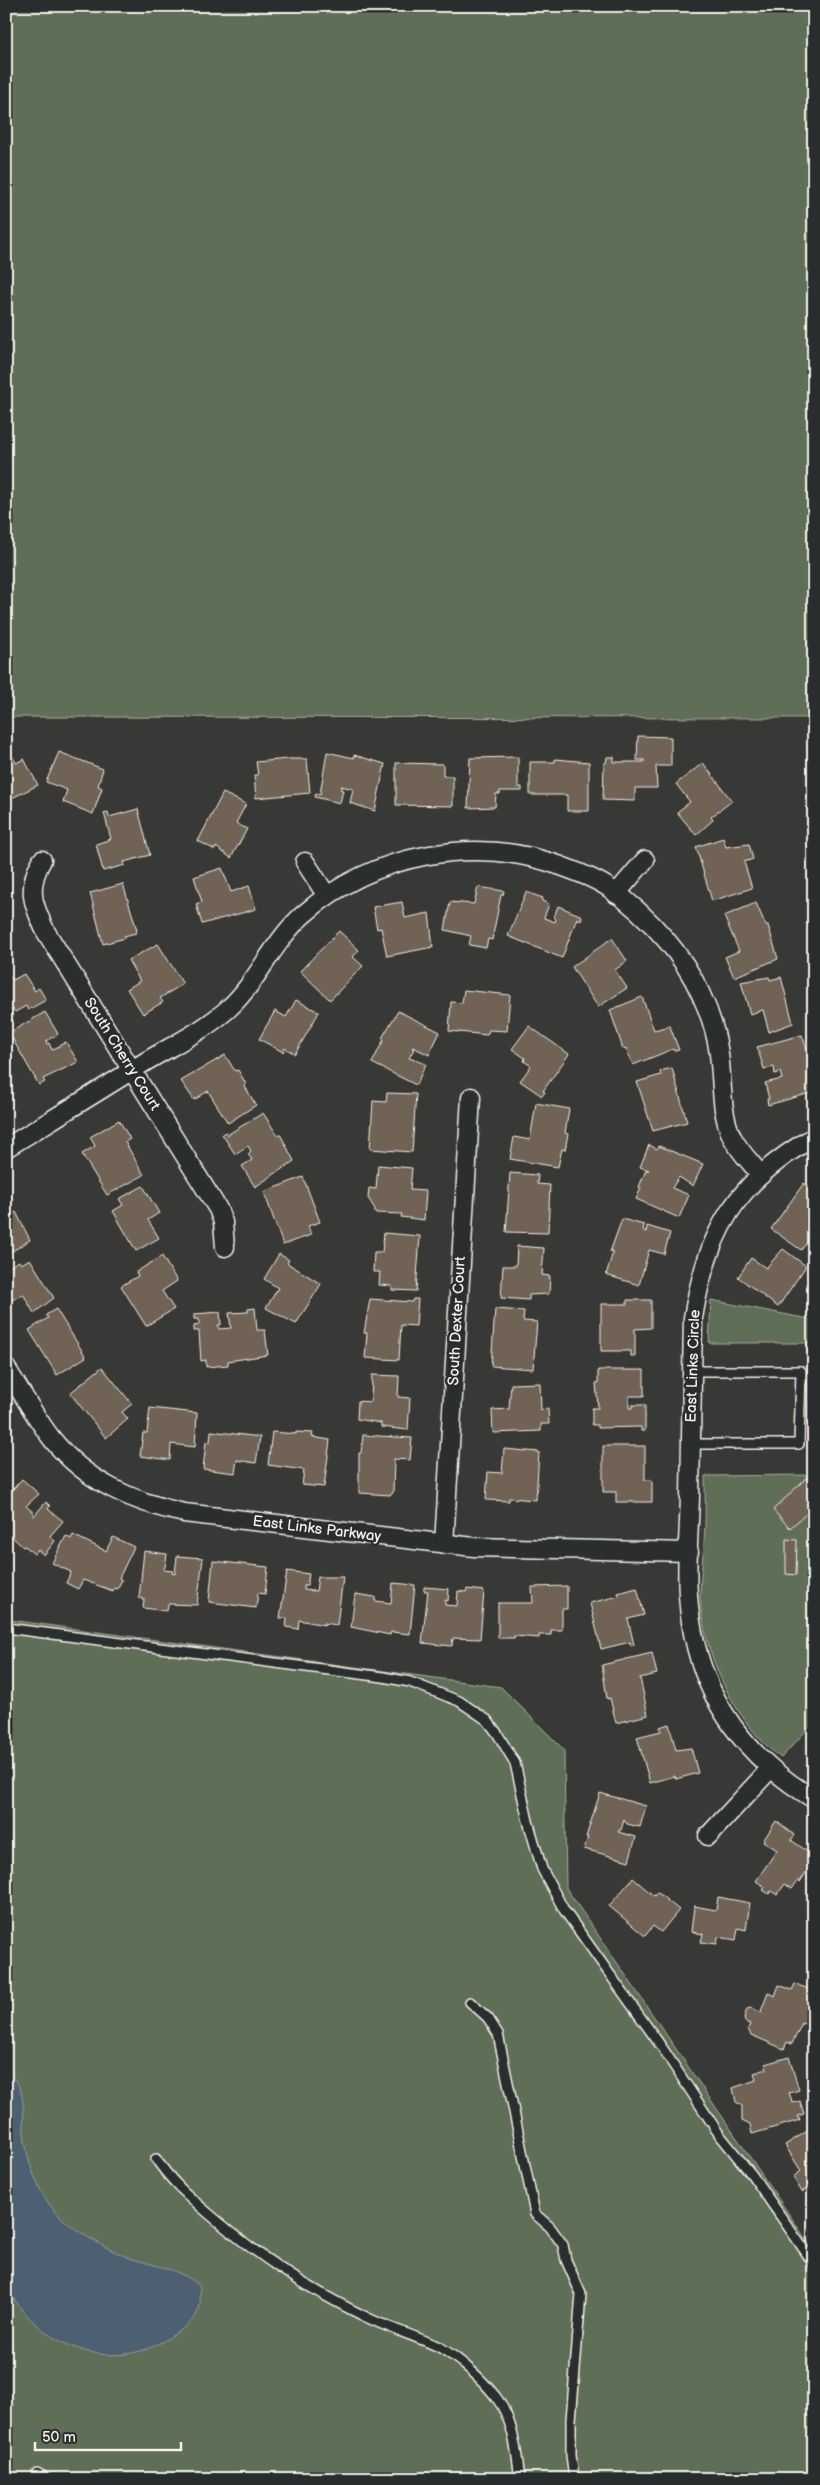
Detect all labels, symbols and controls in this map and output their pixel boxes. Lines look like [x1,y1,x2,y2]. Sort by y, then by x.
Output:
street label: South Cherry Court [80,994,165,1114]
street label: South Dexter Court [444,1256,470,1386]
street label: East Links Circle [682,1309,704,1423]
street label: East Links Parkway [252,1512,382,1546]
scale bar [35,2420,181,2452]
text: 50 m [42,2428,76,2447]

